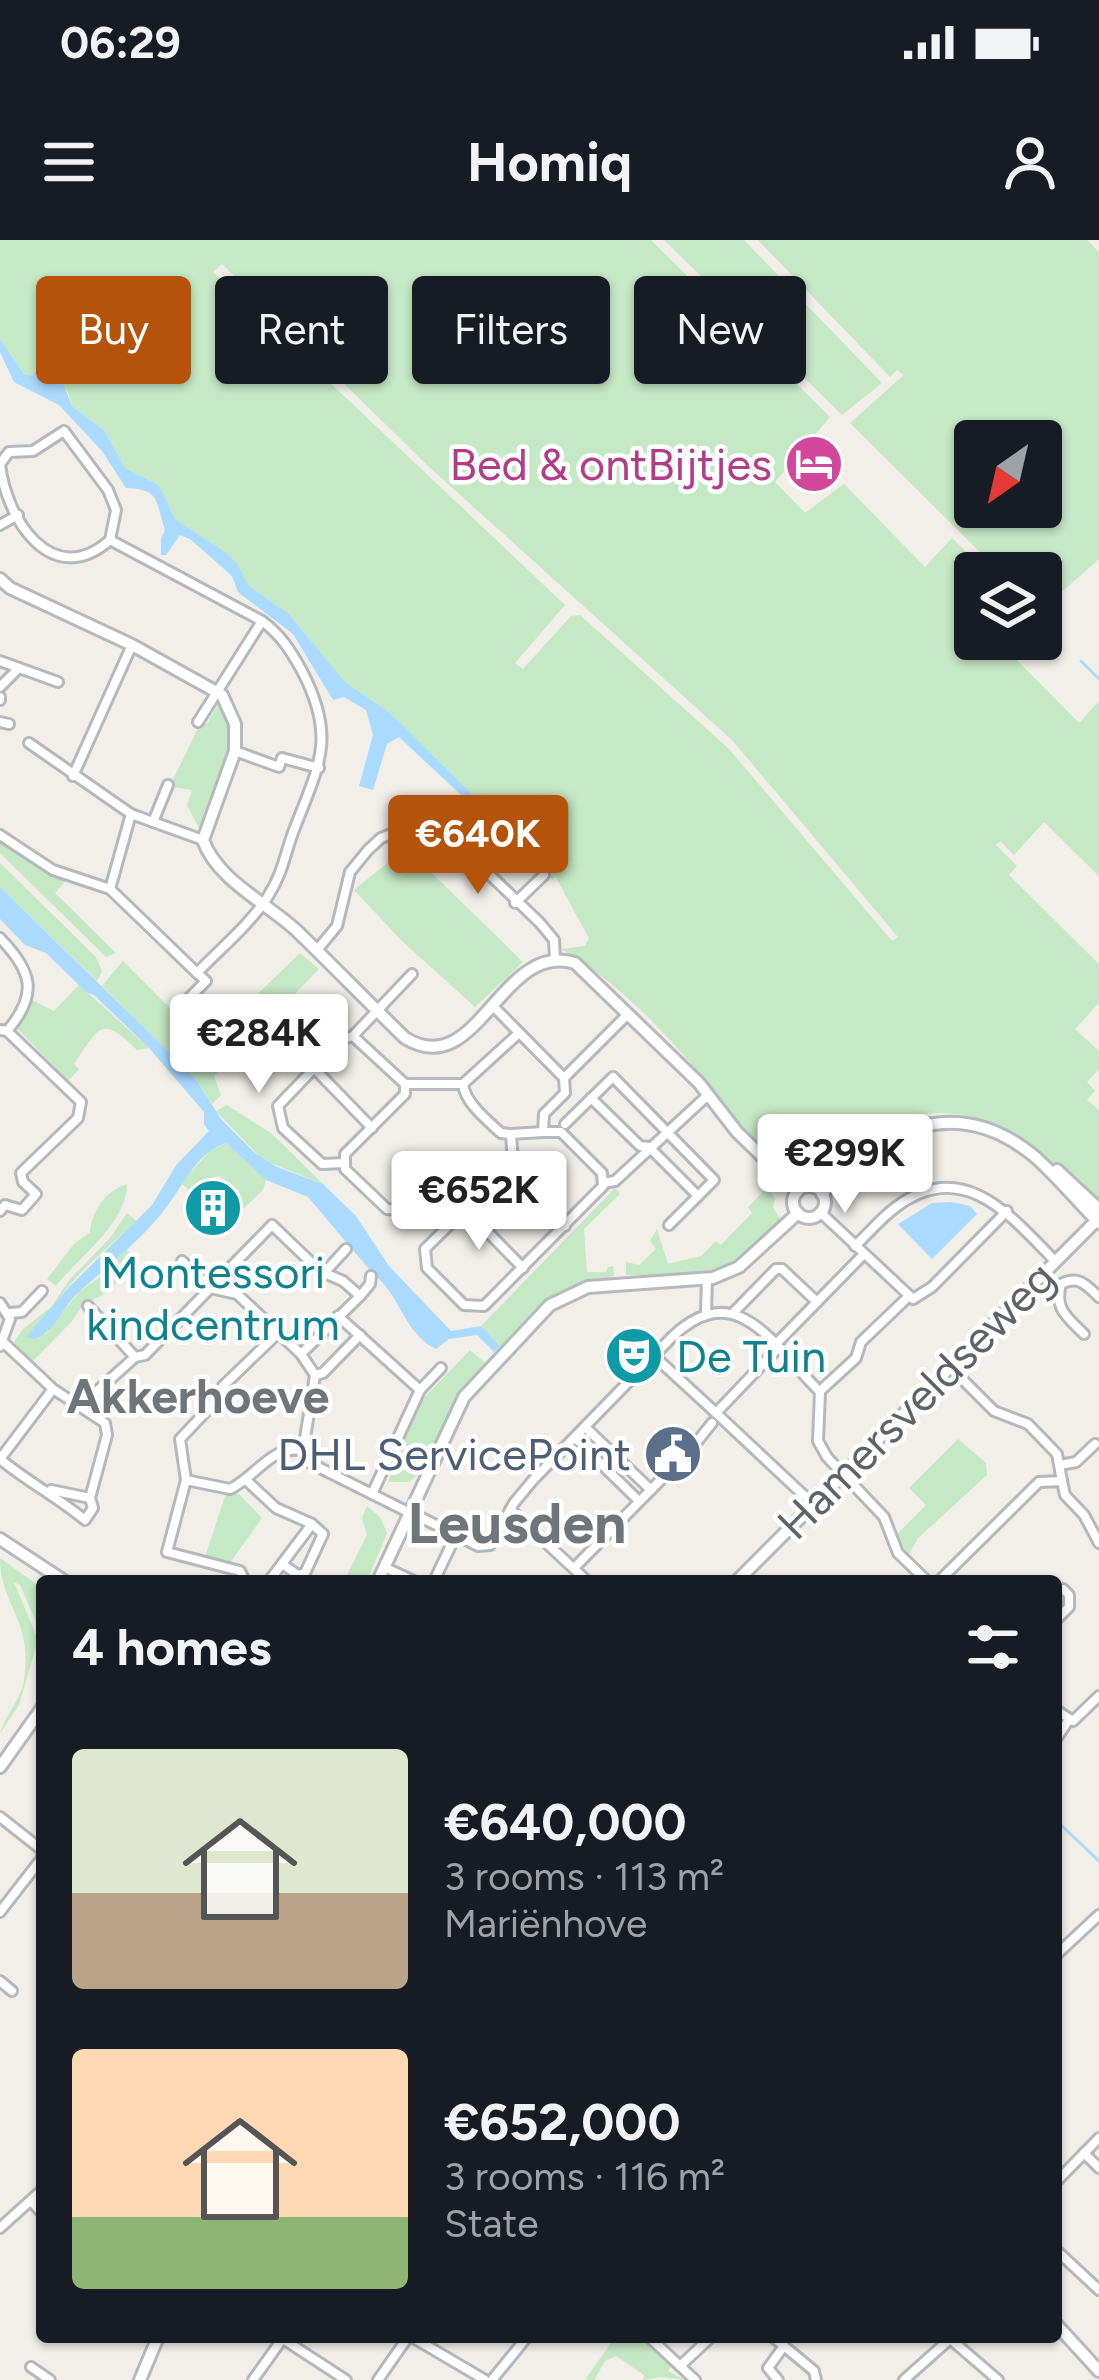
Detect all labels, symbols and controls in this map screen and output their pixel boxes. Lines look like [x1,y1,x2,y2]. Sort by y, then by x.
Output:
text: 06:29 [60,15,181,69]
icon: menu [36,129,102,195]
icon: person [997,129,1063,195]
text: Homiq [467,130,632,195]
chip: Buy [36,276,191,384]
chip: Rent [215,276,388,384]
chip: Filters [412,276,610,384]
chip: New [634,276,806,384]
north arrow [954,420,1062,528]
map controls [954,420,1062,660]
hotel icon: Bed & ontBijtjes [783,433,845,495]
place label: Bed & ontBijtjes [449,437,772,491]
button: layers [954,552,1062,660]
pin: €640K [394,795,562,897]
text: €640K [415,810,541,857]
pin: €284K [175,994,343,1096]
text: €284K [197,1009,321,1056]
pin: €299K [761,1114,929,1216]
text: €299K [785,1129,905,1176]
pin: €652K [395,1151,563,1253]
text: €652K [419,1166,539,1213]
building icon: Montessori kindcentrum [182,1177,244,1239]
place label: Montessori kindcentrum [86,1245,340,1351]
street label: Hamersveldseweg [766,1250,1066,1550]
theatre icon: De Tuin [603,1325,665,1387]
place label: De Tuin [676,1329,826,1383]
district label: Akkerhoeve [67,1367,329,1425]
public building icon: DHL ServicePoint [642,1423,704,1485]
place label: DHL ServicePoint [277,1427,631,1481]
district label: Leusden [408,1489,627,1557]
icon: filters [960,1614,1026,1680]
text: 4 homes [72,1617,272,1678]
text: €640,000 [444,1792,687,1853]
icon: home [168,1797,312,1941]
text: 3 rooms · 113 m² [444,1853,724,1900]
text: Mariënhove [444,1900,647,1947]
text: €652,000 [444,2092,680,2153]
icon: home [168,2097,312,2241]
text: 3 rooms · 116 m² [444,2153,725,2200]
text: State [444,2200,538,2247]

